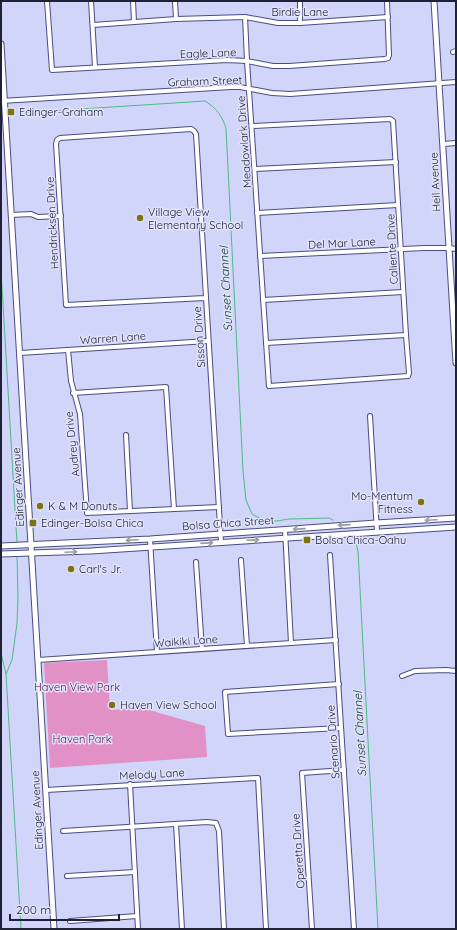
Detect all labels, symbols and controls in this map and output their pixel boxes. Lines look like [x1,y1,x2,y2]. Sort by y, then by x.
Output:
street label: Birdie Lane [272,5,328,19]
street label: Eagle Lane [180,45,236,61]
street label: Graham Street [168,73,243,89]
street label: Meadowlark Drive [234,95,254,189]
place label: Edinger-Graham [19,105,103,119]
marker: Edinger-Graham [6,107,16,117]
street label: Heil Avenue [426,152,444,212]
street label: Hendricksen Drive [43,176,61,270]
place label: Village View Elementary School [148,205,243,232]
marker: Village View Elementary School [135,213,145,223]
street label: Caliente Drive [383,213,401,285]
street label: Del Mar Lane [308,234,376,252]
water label: Sunset Channel [216,245,235,332]
street label: Sisson Drive [190,306,208,368]
street label: Warren Lane [80,329,146,347]
street label: Audrey Drive [62,411,82,477]
street label: Edinger Avenue [9,447,27,527]
place label: Mo-Mentum Fitness [351,489,413,516]
marker: Mo-Mentum Fitness [416,497,426,507]
place label: K & M Donuts [48,499,117,513]
marker: K & M Donuts [35,501,45,511]
street label: Bolsa Chica Street [181,513,275,533]
place label: Edinger-Bolsa Chica [41,516,143,530]
one-way arrow [425,516,438,523]
marker: Edinger-Bolsa Chica [28,518,38,528]
one-way arrow [338,522,351,529]
one-way arrow [293,525,306,532]
place label: Bolsa Chica-Oahu [315,533,406,547]
marker: Bolsa Chica-Oahu [302,535,312,545]
one-way arrow [126,536,139,543]
one-way arrow [246,537,259,544]
one-way arrow [200,540,213,547]
one-way arrow [64,548,77,555]
place label: Carl's Jr. [79,562,121,576]
marker: Carl's Jr. [66,564,76,574]
street label: Waikiki Lane [154,632,218,650]
park label: Haven View Park [34,680,120,694]
water label: Sunset Channel [350,690,369,777]
place label: Haven View School [120,698,217,712]
marker: Haven View School [107,700,117,710]
street label: Scenario Drive [323,705,343,779]
park label: Haven Park [52,732,112,746]
street label: Melody Lane [119,765,185,783]
street label: Edinger Avenue [28,770,46,850]
street label: Operetta Drive [288,813,308,889]
scale bar [10,896,119,922]
text: 200 m [16,902,51,917]

